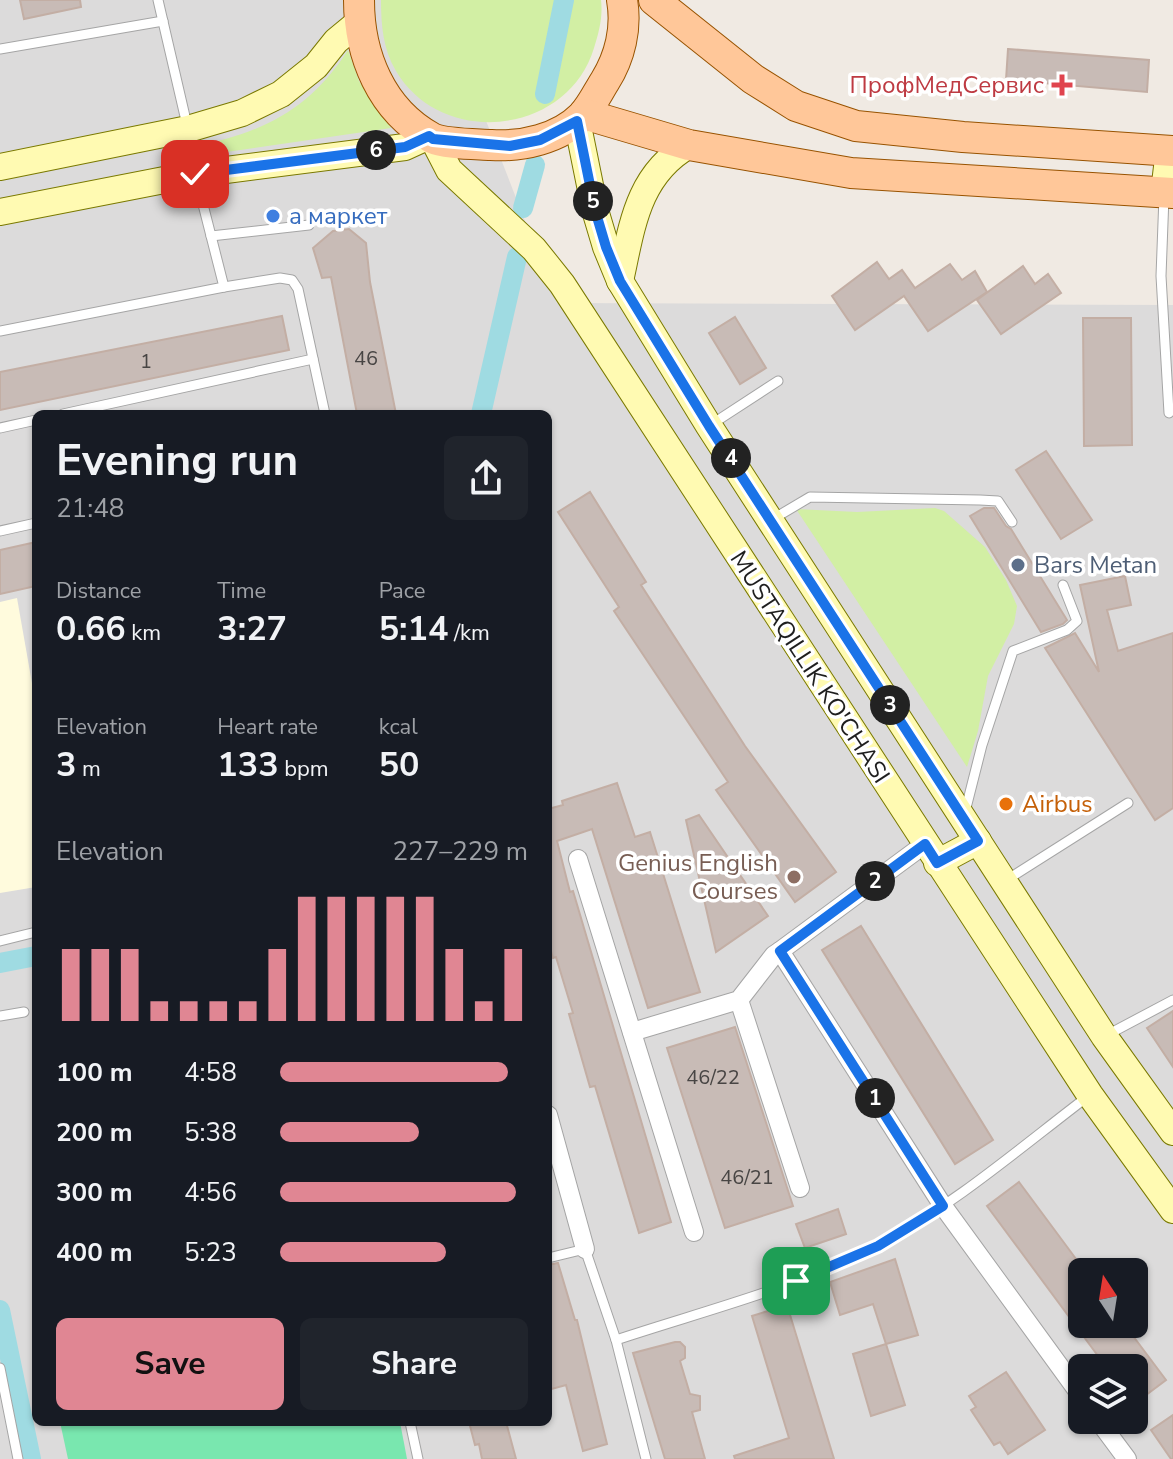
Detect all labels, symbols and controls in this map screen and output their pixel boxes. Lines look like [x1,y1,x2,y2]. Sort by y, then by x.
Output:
place label: ПрофМедСервис [850,69,1044,101]
marker: ПрофМедСервис [1051,74,1073,96]
pin: 6 [356,130,396,170]
text: 6 [369,135,383,165]
pin [161,140,229,208]
icon: check [173,152,217,196]
pin: 5 [573,181,613,221]
text: 5 [586,186,600,216]
place label: а маркет [289,200,388,232]
marker: а маркет [264,207,282,225]
house number: 46 [354,345,378,372]
house number: 1 [140,348,152,375]
text: Evening run [56,431,298,491]
button: share [444,436,528,520]
pin: 4 [711,438,751,478]
text: 4 [724,443,738,473]
text: 21:48 [56,491,124,526]
street label: MUSTAQILLIK KO'CHASI [723,545,897,789]
place label: Bars Metan [1034,549,1157,581]
marker: Bars Metan [1009,556,1027,574]
text: Distance [56,576,141,606]
text: Time [217,576,266,606]
text: Pace [379,576,425,606]
text: 0.66 [56,606,126,652]
text: 3:27 [217,606,287,652]
text: 5:14 [379,606,448,652]
text: km [126,618,161,648]
text: /km [448,618,490,648]
pin: 3 [870,685,910,725]
text: 3 [883,690,897,720]
text: Elevation [56,712,147,742]
text: Heart rate [217,712,318,742]
text: kcal [379,712,418,742]
text: 3 [56,742,76,788]
text: 133 [217,742,279,788]
text: 50 [379,742,419,788]
text: m [76,754,101,784]
text: bpm [279,754,329,784]
place label: Airbus [1022,788,1093,820]
marker: Airbus [997,795,1015,813]
text: Elevation [56,834,164,869]
text: 227–229 m [392,834,528,869]
place label: Genius English Courses [618,847,778,907]
pin: 2 [855,861,895,901]
text: 2 [868,866,882,896]
marker: Genius English Courses [785,868,803,886]
text: 100 m [56,1055,133,1090]
text: 4:58 [184,1055,237,1090]
house number: 46/22 [686,1064,740,1091]
pin: 1 [855,1078,895,1118]
text: 1 [868,1083,882,1113]
text: 200 m [56,1115,133,1150]
text: 5:38 [184,1115,237,1150]
house number: 46/21 [720,1164,774,1191]
text: 300 m [56,1175,133,1210]
text: 4:56 [184,1175,237,1210]
text: 400 m [56,1235,133,1270]
text: 5:23 [184,1235,237,1270]
pin [762,1247,830,1315]
north arrow [1068,1258,1148,1338]
map controls [1068,1258,1148,1434]
icon: arrive [774,1259,818,1303]
button: Save [56,1318,284,1410]
button: Share [300,1318,528,1410]
button: layers [1068,1354,1148,1434]

